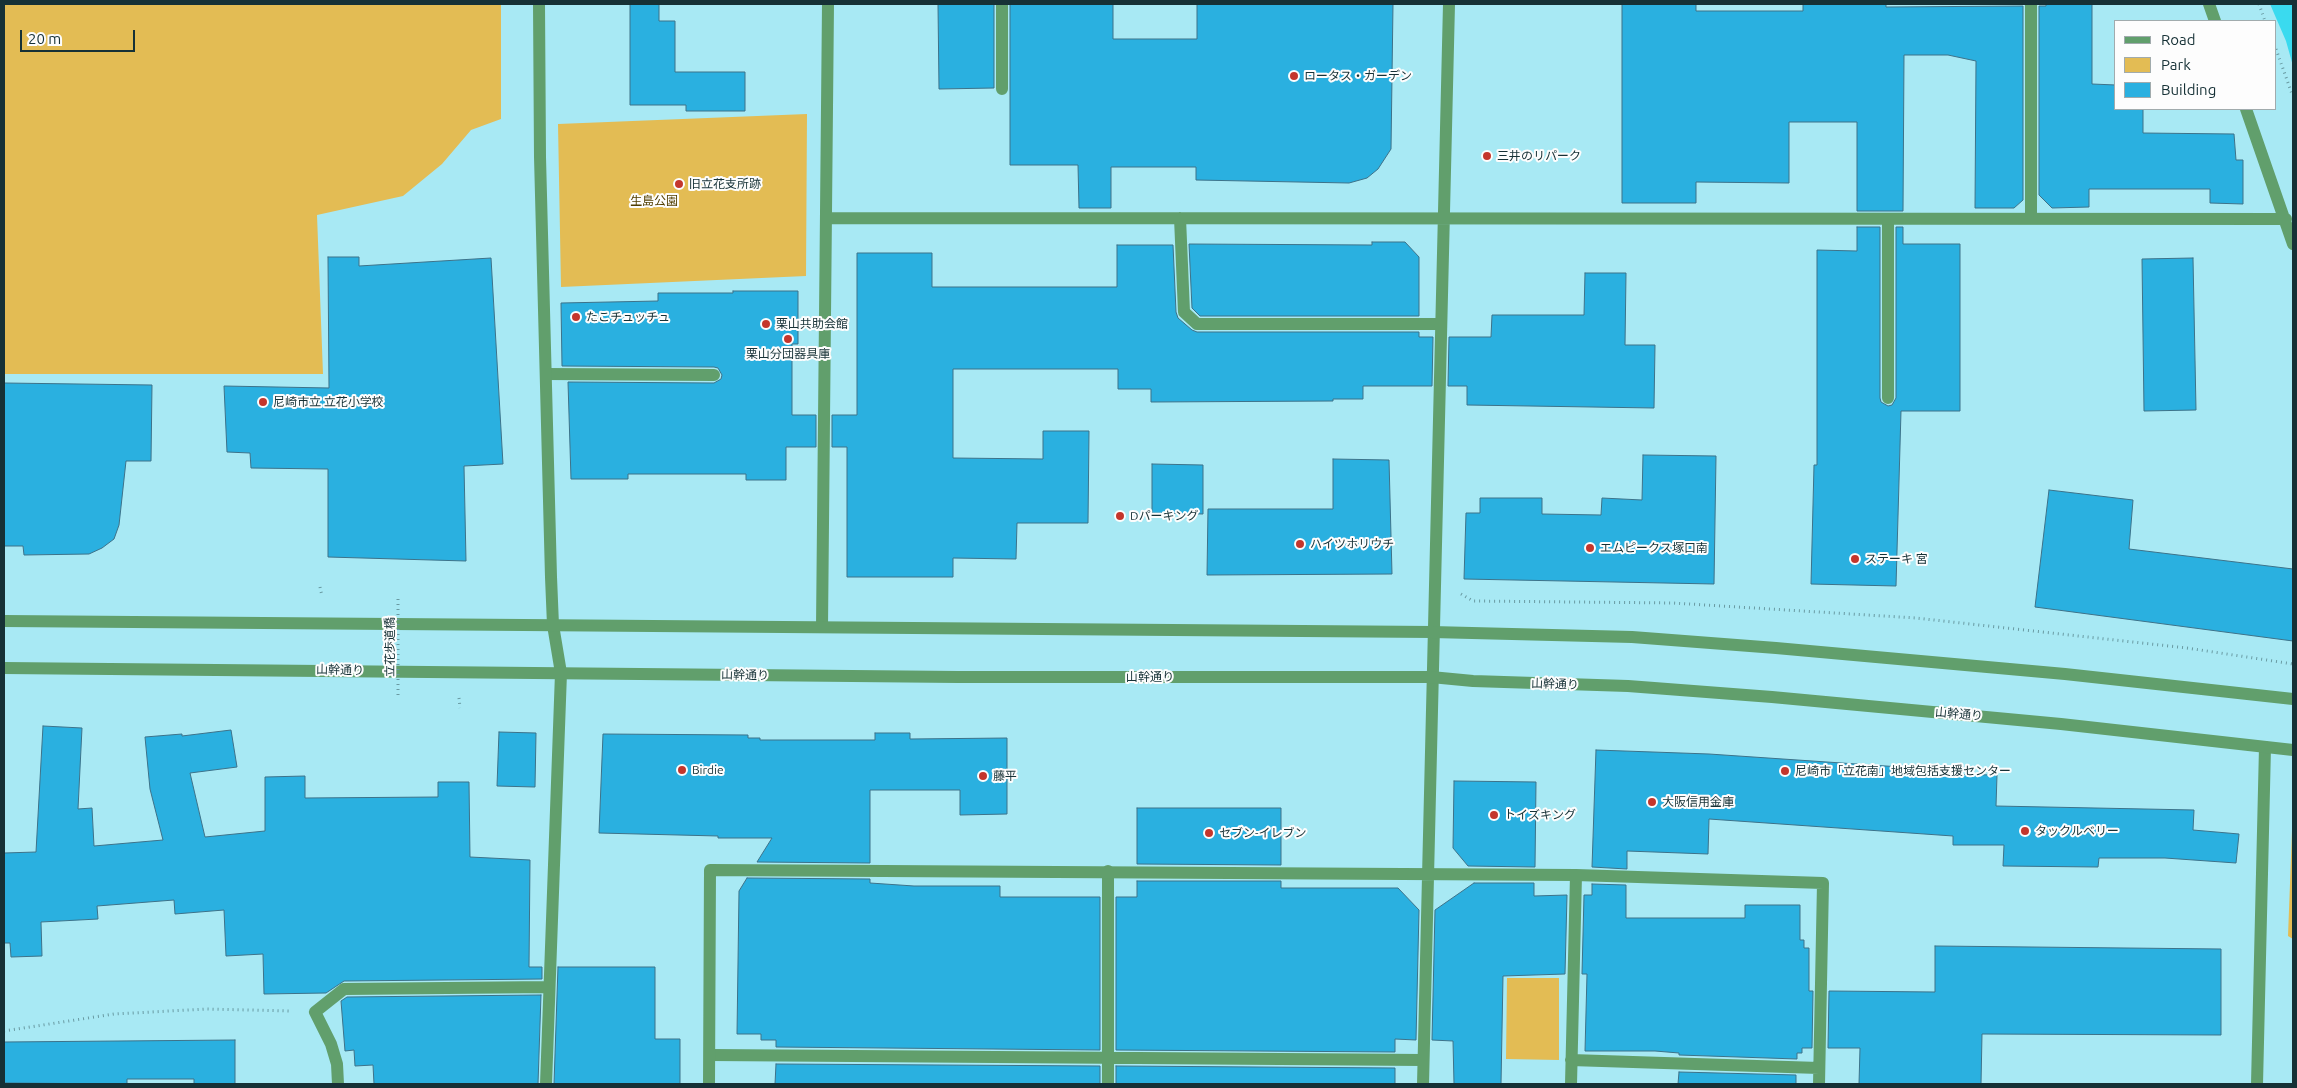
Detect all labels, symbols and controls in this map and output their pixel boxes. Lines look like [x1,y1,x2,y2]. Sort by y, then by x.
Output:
scale bar [22,20,138,52]
legend [2114,20,2277,110]
text: 20 m [28,30,61,47]
text: Road [2161,31,2196,48]
text: Park [2161,56,2191,73]
place label: ロータス・ガーデン [1304,69,1412,83]
marker: ロータス・ガーデン [1288,70,1300,82]
text: Building [2161,81,2216,98]
place label: 三井のリパーク [1497,149,1581,163]
marker: 三井のリパーク [1481,150,1493,162]
place label: 旧立花支所跡 [689,177,761,191]
marker: 旧立花支所跡 [673,178,685,190]
park label: 生島公園 [630,194,678,208]
place label: たこチュッチュ [586,310,670,324]
marker: たこチュッチュ [570,311,582,323]
place label: 栗山共助会館 [776,317,848,331]
marker: 栗山共助会館 [760,318,772,330]
marker: 栗山分団器具庫 [782,333,794,345]
place label: 栗山分団器具庫 [746,347,830,361]
place label: 尼崎市立 立花小学校 [273,395,384,409]
marker: 尼崎市立 立花小学校 [257,396,269,408]
place label: Dパーキング [1130,509,1198,523]
marker: Dパーキング [1114,510,1126,522]
place label: ハイツホリウチ [1310,537,1394,551]
marker: ハイツホリウチ [1294,538,1306,550]
place label: エムピークス塚口南 [1600,541,1708,555]
marker: エムピークス塚口南 [1584,542,1596,554]
place label: ステーキ 宮 [1865,552,1928,566]
marker: ステーキ 宮 [1849,553,1861,565]
street label: 立花歩道橋 [383,617,397,677]
street label: 山幹通り [316,662,364,678]
street label: 山幹通り [721,667,769,683]
street label: 山幹通り [1126,670,1174,684]
street label: 山幹通り [1531,676,1579,692]
street label: 山幹通り [1934,705,1984,723]
place label: Birdie [692,763,724,777]
marker: Birdie [676,764,688,776]
place label: 尼崎市「立花南」地域包括支援センター [1795,764,2011,778]
marker: 尼崎市「立花南」地域包括支援センター [1779,765,1791,777]
place label: 藤平 [993,769,1017,783]
marker: 藤平 [977,770,989,782]
place label: 大阪信用金庫 [1662,795,1734,809]
marker: 大阪信用金庫 [1646,796,1658,808]
place label: トイズキング [1504,808,1576,822]
marker: トイズキング [1488,809,1500,821]
place label: タックルベリー [2035,824,2119,838]
marker: タックルベリー [2019,825,2031,837]
place label: セブン-イレブン [1219,826,1306,840]
marker: セブン-イレブン [1203,827,1215,839]

